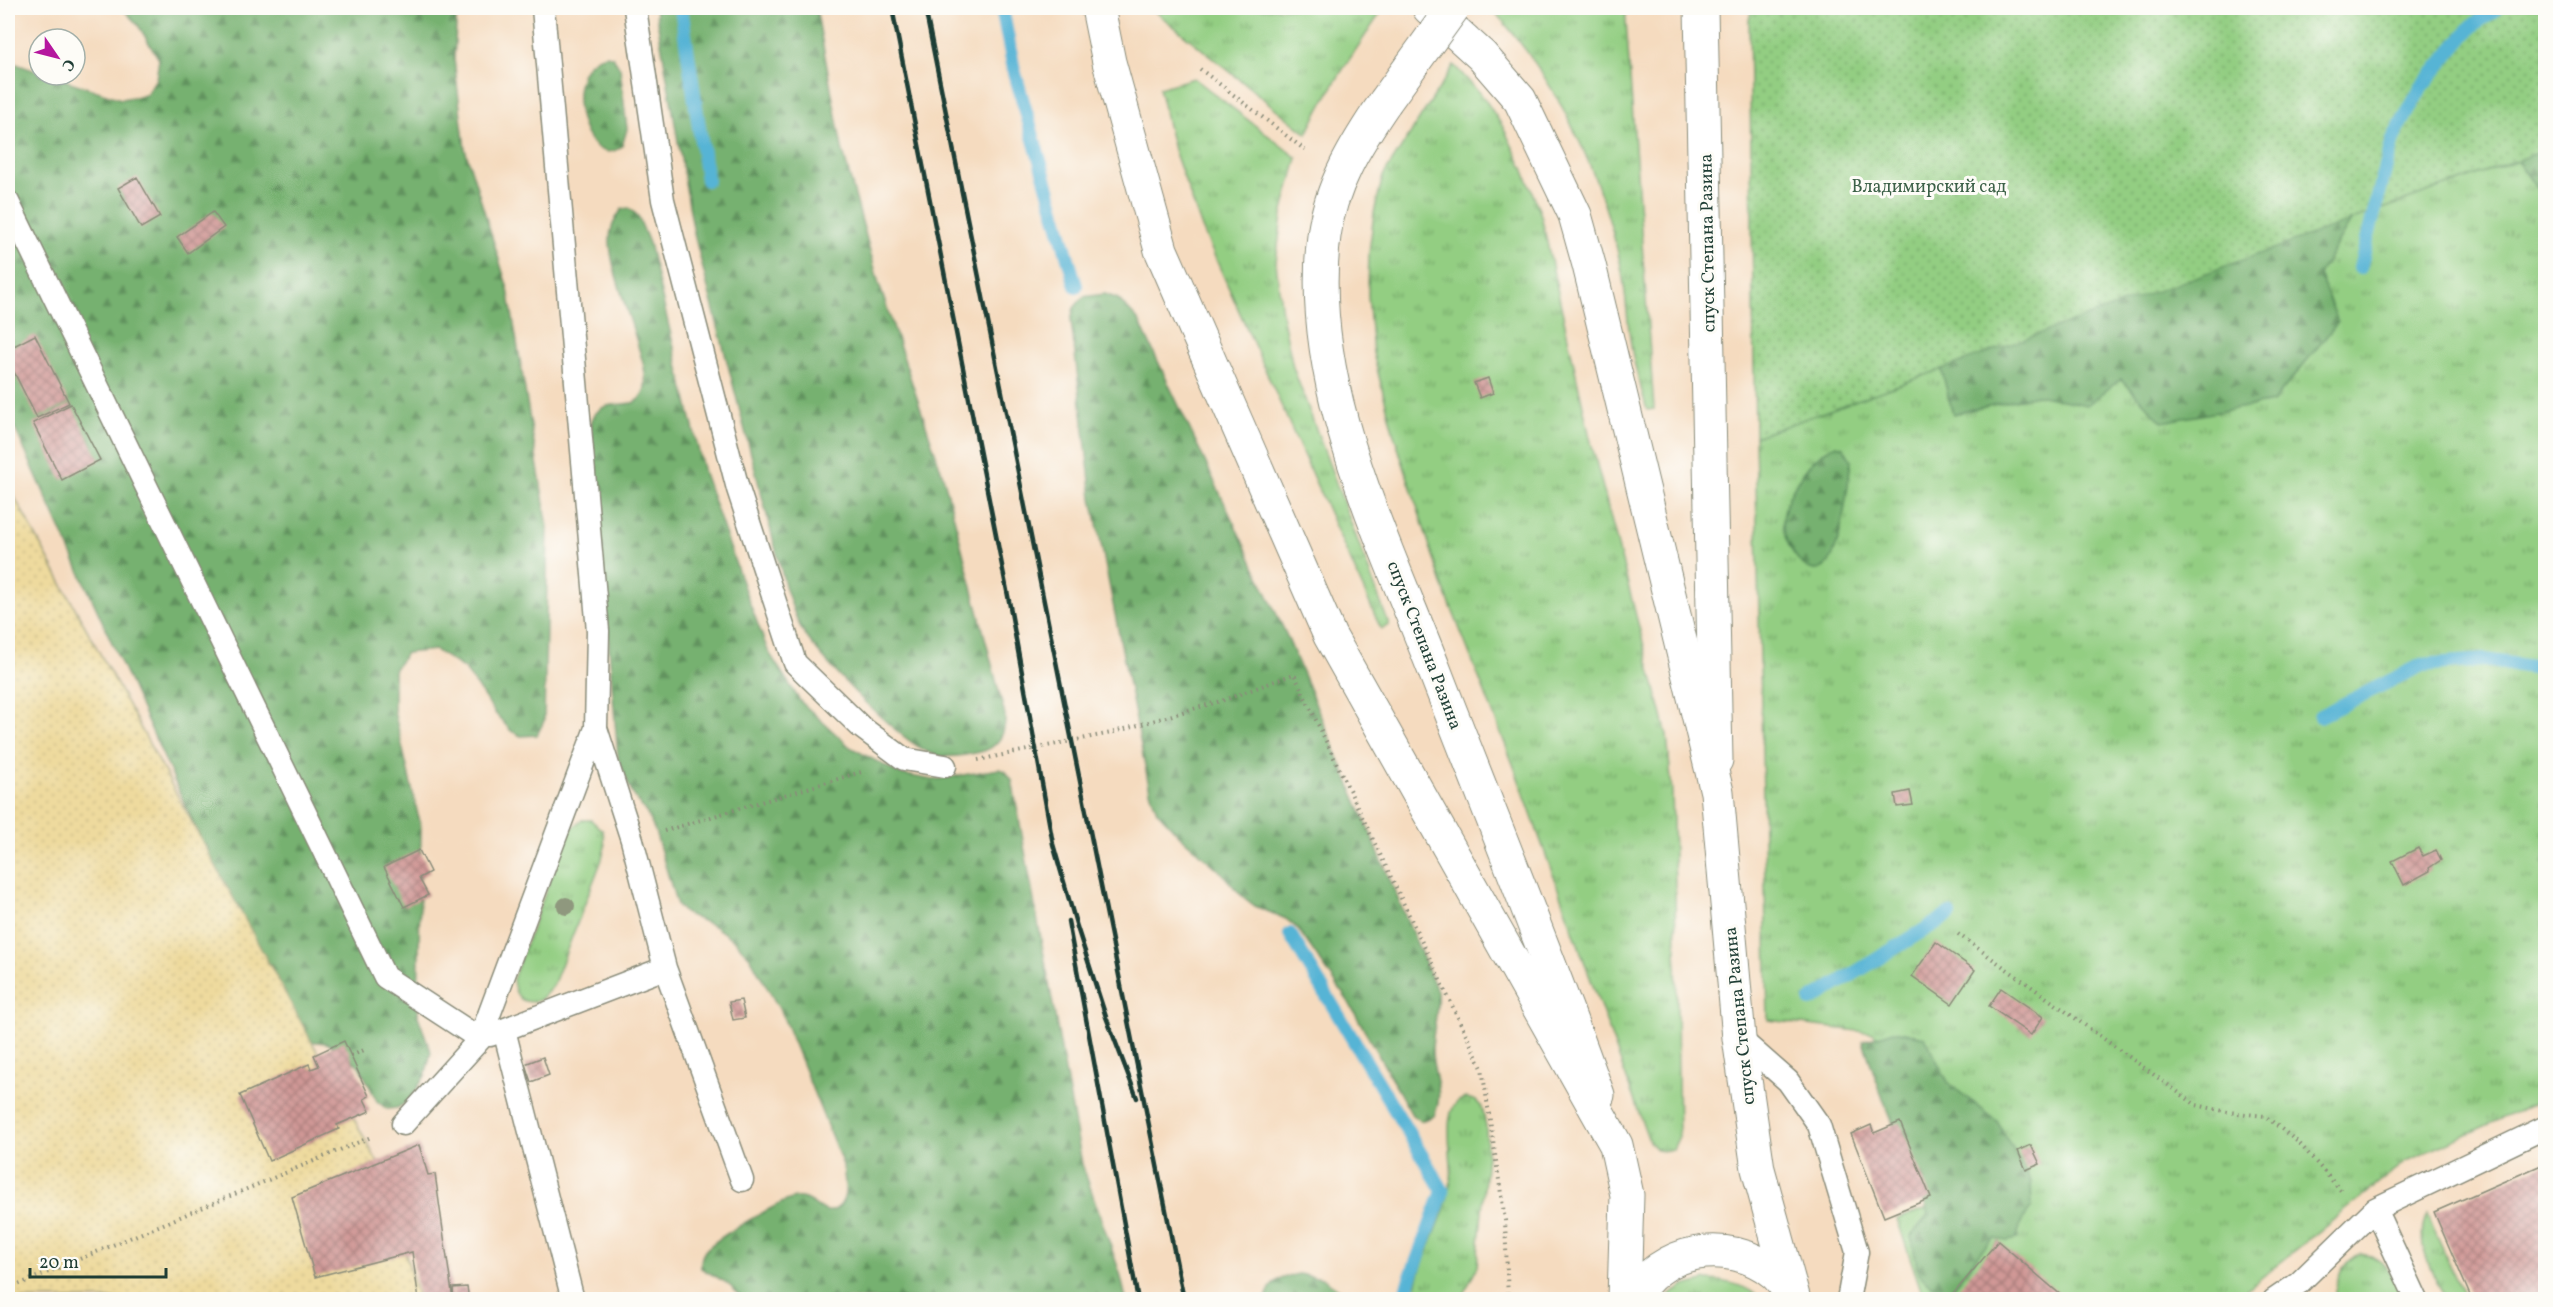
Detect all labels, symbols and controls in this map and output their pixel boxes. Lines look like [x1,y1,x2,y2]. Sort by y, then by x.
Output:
north arrow [27,27,87,87]
text: С [56,54,80,75]
street label: спуск Степана Разина [1694,153,1723,333]
park label: Владимирский сад [1851,175,2007,200]
street label: спуск Степана Разина [1380,558,1467,734]
street label: спуск Степана Разина [1719,926,1762,1106]
scale bar [30,1241,166,1279]
text: 20 m [39,1251,79,1276]

